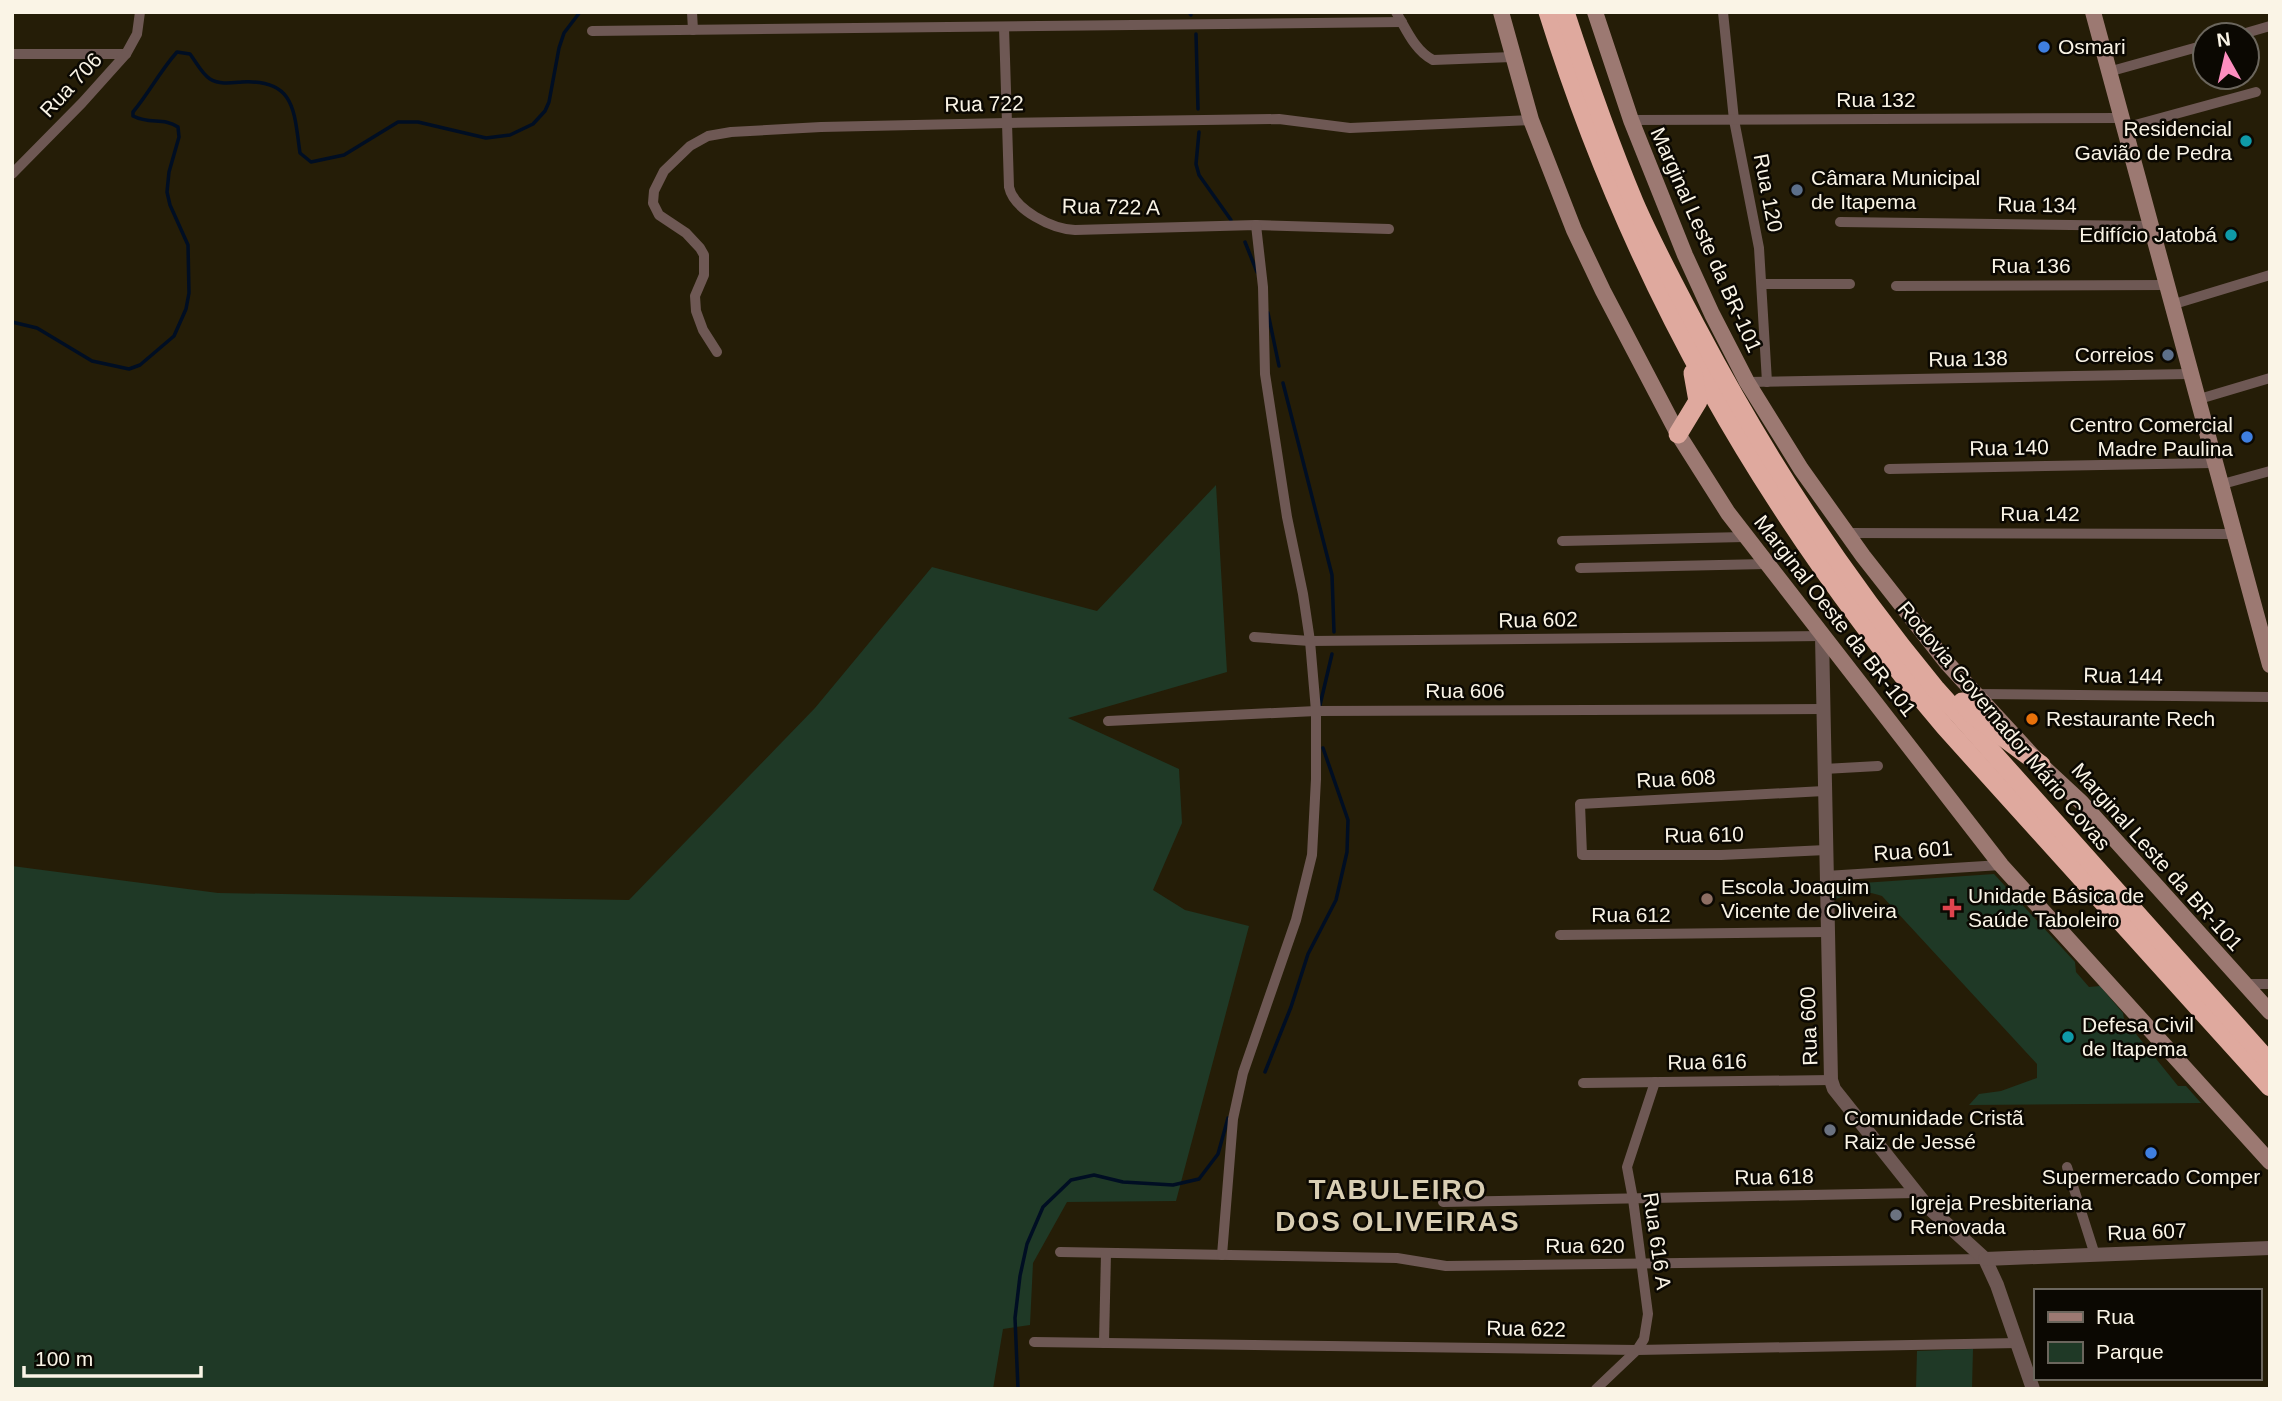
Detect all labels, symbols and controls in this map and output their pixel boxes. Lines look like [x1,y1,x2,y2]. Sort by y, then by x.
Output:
north arrow [2191,21,2261,91]
text: N [2215,28,2232,51]
place label: Osmari [2058,35,2126,58]
marker: Osmari [2036,39,2052,55]
street label: Rua 706 [35,48,106,122]
street label: Rua 132 [1836,88,1916,111]
street label: Rua 722 [944,91,1024,116]
place label: Residencial Gavião de Pedra [2074,117,2232,164]
street label: Marginal Leste da BR-101 [1646,124,1767,356]
marker: Residencial Gavião de Pedra [2238,133,2254,149]
street label: Rua 120 [1750,152,1787,234]
place label: Câmara Municipal de Itapema [1811,166,1980,213]
marker: Câmara Municipal de Itapema [1789,182,1805,198]
street label: Rua 134 [1997,192,2077,217]
street label: Rua 722 A [1062,194,1160,219]
place label: Edifício Jatobá [2079,223,2217,246]
marker: Edifício Jatobá [2223,227,2239,243]
street label: Rua 136 [1991,254,2071,277]
place label: Correios [2075,343,2154,366]
street label: Rua 138 [1928,346,2008,371]
marker: Correios [2160,347,2176,363]
place label: Centro Comercial Madre Paulina [2070,413,2233,460]
marker: Centro Comercial Madre Paulina [2239,429,2255,445]
street label: Rua 140 [1969,435,2049,460]
street label: Rua 142 [2000,502,2080,525]
street label: Marginal Oeste da BR-101 [1750,511,1921,721]
street label: Rodovia Governador Mário Covas [1894,597,2115,855]
street label: Rua 602 [1498,607,1578,632]
street label: Rua 144 [2083,663,2163,688]
street label: Rua 606 [1425,679,1505,702]
place label: Restaurante Rech [2046,707,2215,730]
marker: Restaurante Rech [2024,711,2040,727]
street label: Marginal Leste da BR-101 [2067,758,2248,955]
street label: Rua 608 [1636,765,1716,792]
street label: Rua 610 [1664,822,1744,847]
street label: Rua 601 [1873,836,1953,865]
place label: Escola Joaquim Vicente de Oliveira [1721,875,1897,922]
place label: Unidade Básica de Saúde Taboleiro [1968,884,2144,931]
marker: Escola Joaquim Vicente de Oliveira [1699,891,1715,907]
marker: Unidade Básica de Saúde Taboleiro [1942,898,1962,918]
street label: Rua 612 [1591,903,1671,926]
street label: Rua 600 [1796,986,1821,1066]
place label: Defesa Civil de Itapema [2082,1013,2194,1060]
marker: Defesa Civil de Itapema [2060,1029,2076,1045]
street label: Rua 616 [1667,1049,1747,1074]
place label: Comunidade Cristã Raiz de Jessé [1844,1106,2024,1153]
marker: Comunidade Cristã Raiz de Jessé [1822,1122,1838,1138]
marker: Supermercado Comper [2143,1145,2159,1161]
street label: Rua 618 [1734,1164,1814,1189]
place label: Supermercado Comper [2042,1165,2260,1188]
district label: TABULEIRO DOS OLIVEIRAS [1275,1174,1521,1237]
street label: Rua 616 A [1639,1191,1676,1291]
place label: Igreja Presbiteriana Renovada [1910,1191,2092,1238]
marker: Igreja Presbiteriana Renovada [1888,1207,1904,1223]
street label: Rua 607 [2107,1219,2187,1244]
street label: Rua 620 [1545,1234,1625,1257]
legend [2034,1289,2261,1380]
text: Rua [2096,1305,2135,1328]
street label: Rua 622 [1486,1316,1566,1341]
scale bar [24,1334,201,1378]
text: Parque [2096,1340,2164,1363]
text: 100 m [35,1347,93,1370]

